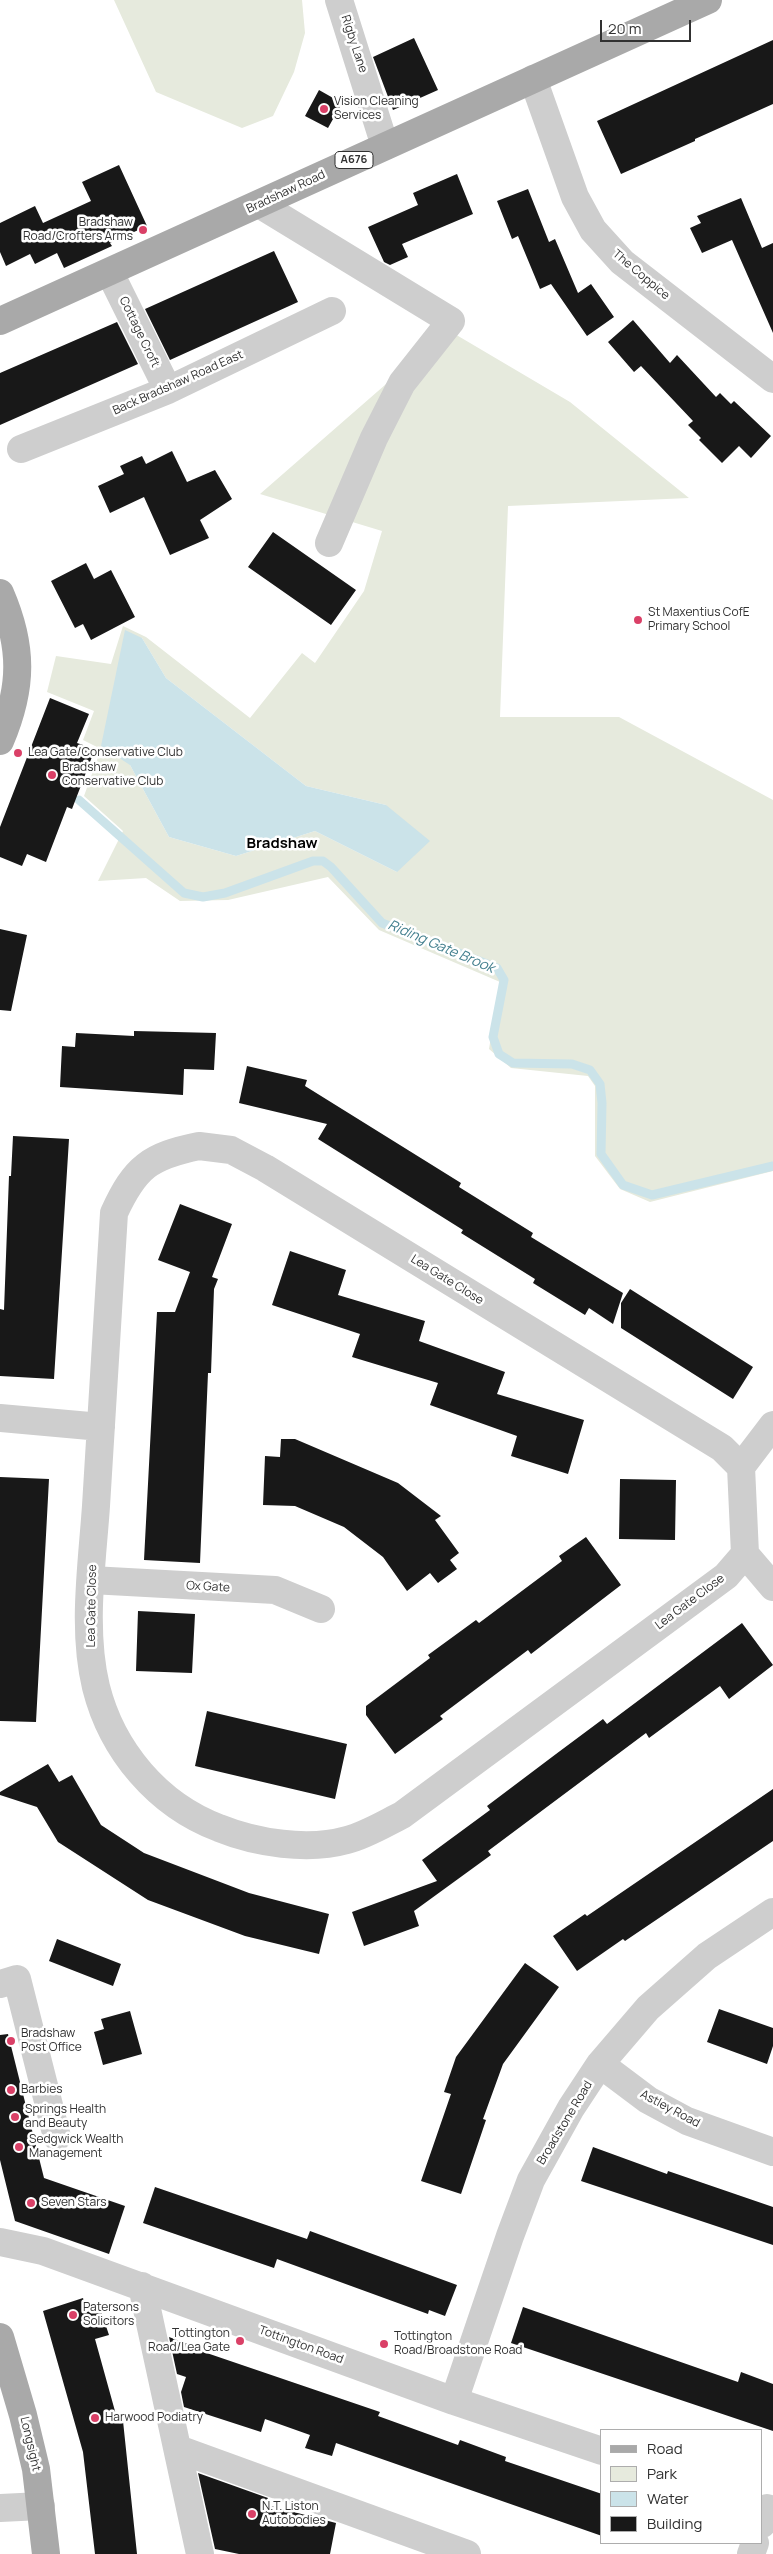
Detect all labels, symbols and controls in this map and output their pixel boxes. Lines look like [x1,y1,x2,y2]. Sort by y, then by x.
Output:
scale bar [603,10,694,42]
street label: Rigby Lane [338,13,370,75]
text: 20 m [608,18,641,39]
place label: Vision Cleaning Services [334,95,419,123]
marker: Vision Cleaning Services [318,103,330,115]
road number: A676 [335,152,373,168]
street label: Bradshaw Road [244,167,328,217]
place label: Bradshaw Road/Crofters Arms [23,216,133,244]
marker: Bradshaw Road/Crofters Arms [137,224,149,236]
street label: The Coppice [610,247,672,303]
street label: Cottage Croft [116,294,162,370]
street label: Back Bradshaw Road East [111,348,245,418]
place label: St Maxentius CofE Primary School [648,606,750,634]
marker: St Maxentius CofE Primary School [632,614,644,626]
place label: Lea Gate/Conservative Club [28,746,183,760]
marker: Lea Gate/Conservative Club [12,747,24,759]
place label: Bradshaw Conservative Club [62,761,163,789]
marker: Bradshaw Conservative Club [46,769,58,781]
district label: Bradshaw [246,835,318,853]
water label: Riding Gate Brook [385,917,497,977]
street label: Lea Gate Close [408,1252,486,1308]
street label: Lea Gate Close [84,1564,100,1648]
street label: Lea Gate Close [653,1571,727,1633]
street label: Ox Gate [186,1579,230,1595]
place label: Bradshaw Post Office [21,2027,82,2055]
marker: Bradshaw Post Office [5,2035,17,2047]
street label: Broadstone Road [534,2078,596,2168]
place label: Barbies [21,2083,63,2097]
marker: Barbies [5,2084,17,2096]
street label: Astley Road [638,2087,702,2131]
place label: Springs Health and Beauty [25,2103,106,2131]
marker: Springs Health and Beauty [9,2111,21,2123]
place label: Sedgwick Wealth Management [29,2133,123,2161]
marker: Sedgwick Wealth Management [13,2141,25,2153]
place label: Seven Stars [41,2196,107,2210]
marker: Seven Stars [25,2197,37,2209]
place label: Patersons Solicitors [83,2301,139,2329]
marker: Patersons Solicitors [67,2309,79,2321]
street label: Tottington Road [257,2323,345,2367]
place label: Tottington Road/Lea Gate [148,2327,230,2355]
place label: Tottington Road/Broadstone Road [394,2330,522,2358]
marker: Tottington Road/Lea Gate [234,2335,246,2347]
marker: Tottington Road/Broadstone Road [378,2338,390,2350]
place label: Harwood Podiatry [105,2411,203,2425]
marker: Harwood Podiatry [89,2412,101,2424]
street label: Longsight [17,2415,43,2473]
legend [600,2429,763,2544]
text: Road [647,2438,683,2459]
text: Park [647,2463,677,2484]
text: Water [647,2488,689,2509]
place label: N.T. Liston Autobodies [262,2500,326,2528]
marker: N.T. Liston Autobodies [246,2508,258,2520]
text: Building [647,2513,702,2534]

